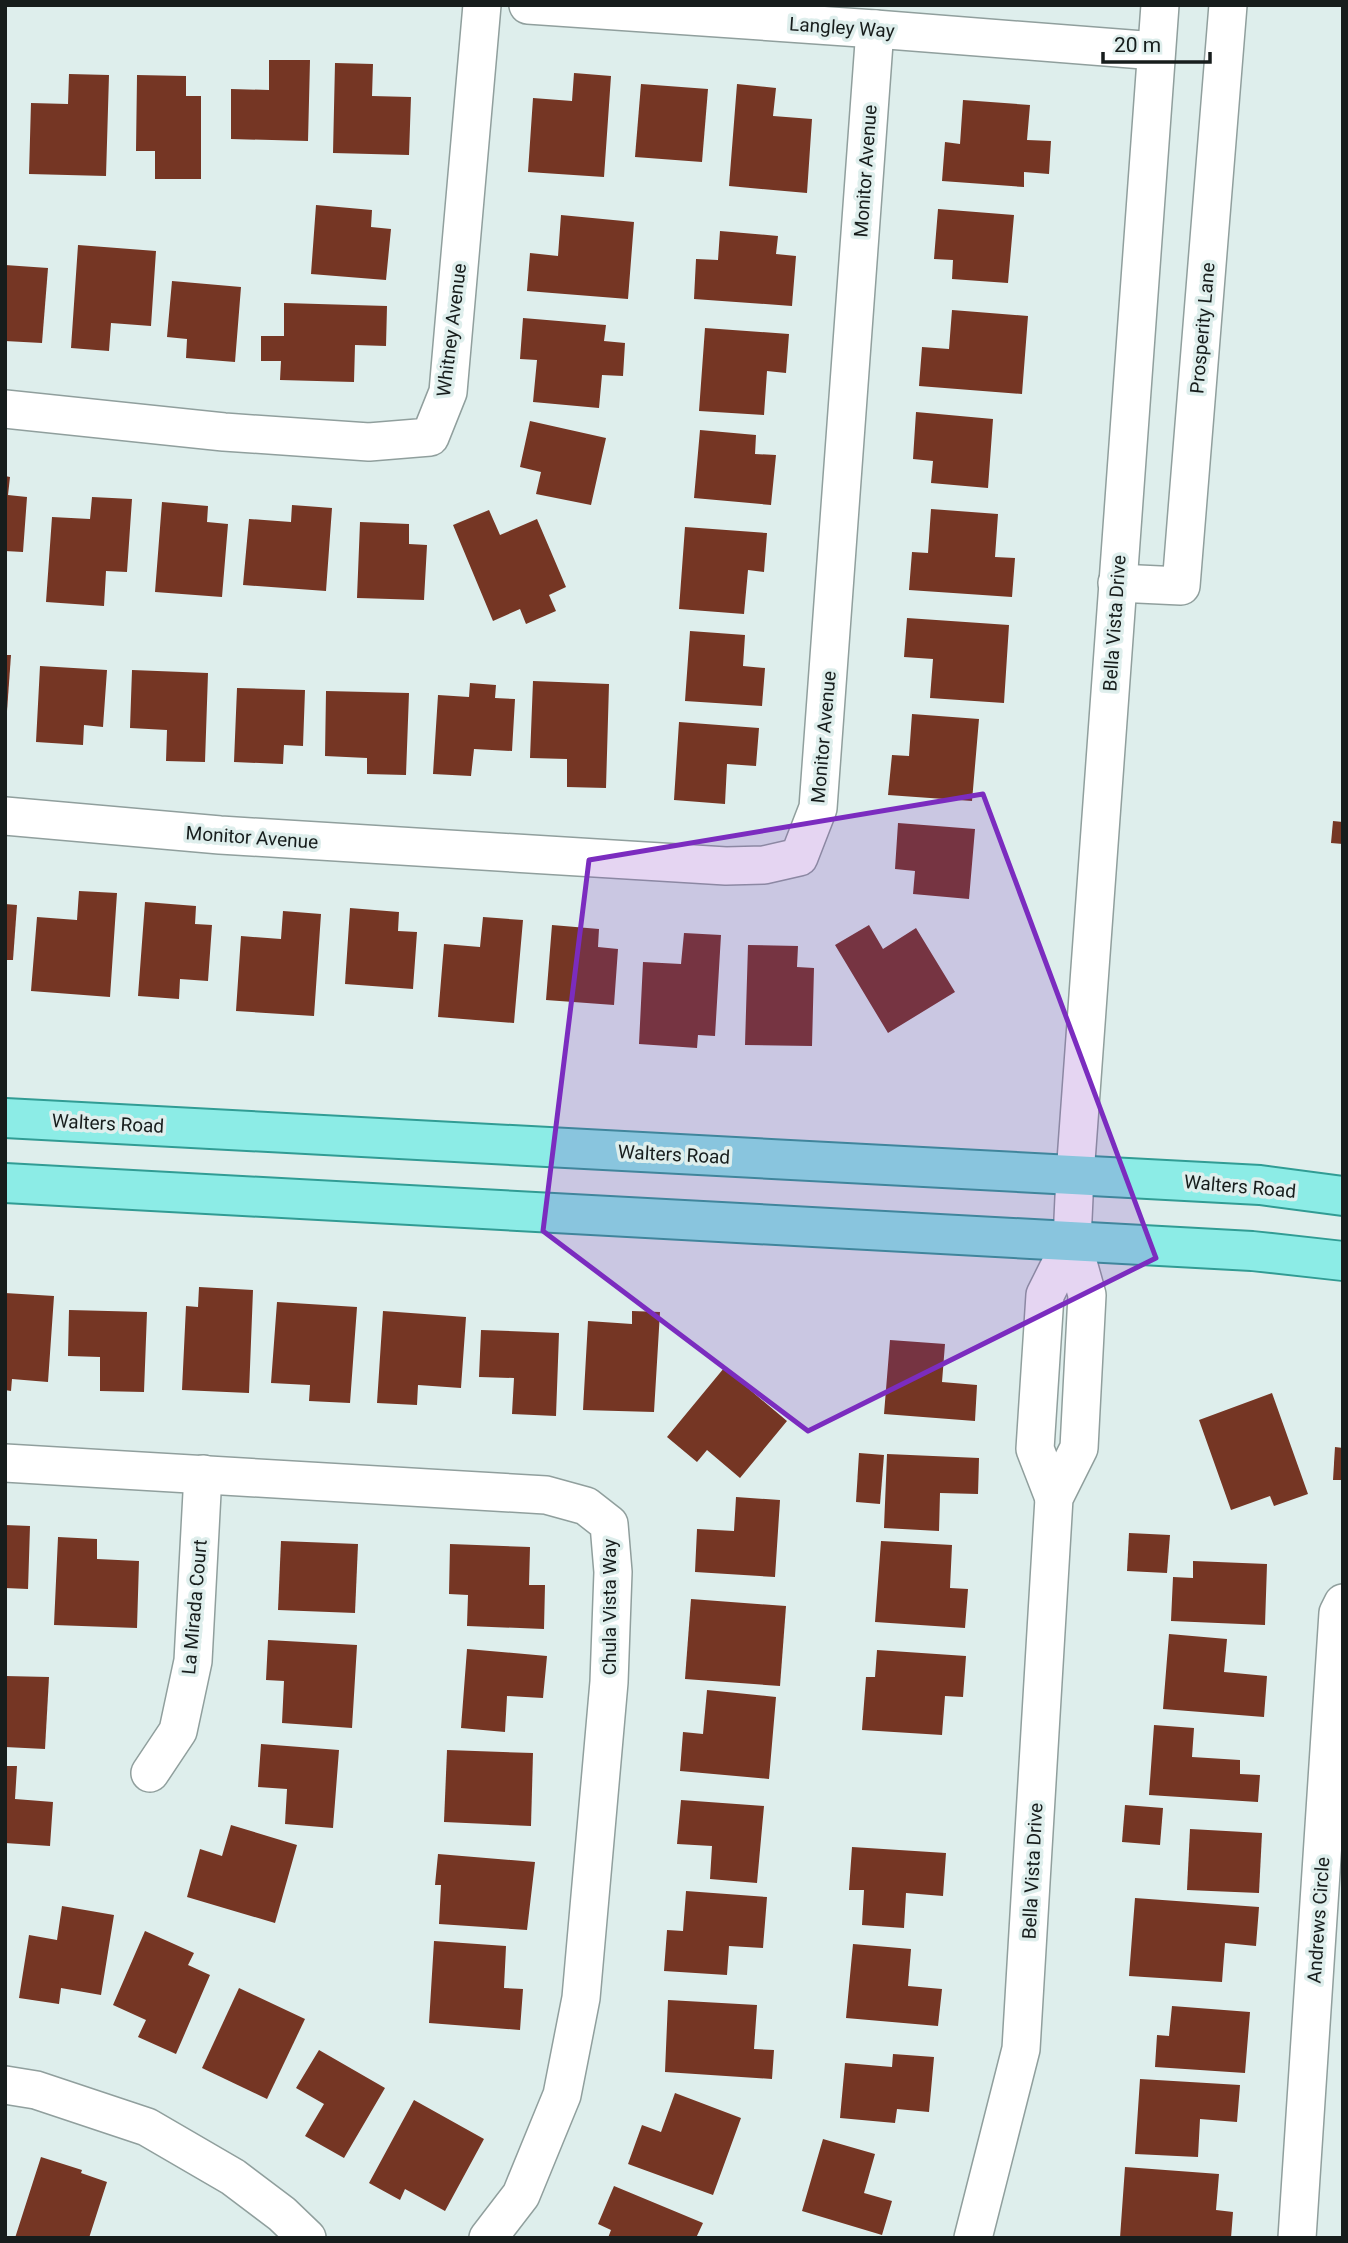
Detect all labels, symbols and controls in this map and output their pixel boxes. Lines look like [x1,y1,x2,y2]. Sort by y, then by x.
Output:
street label: Langley Way [788,12,896,43]
scale bar [1103,21,1210,65]
text: 20 m [1114,33,1161,57]
street label: Monitor Avenue [849,104,882,238]
street label: Prosperity Lane [1185,261,1220,395]
street label: Whitney Avenue [432,262,471,398]
street label: Bella Vista Drive [1098,554,1131,692]
street label: Monitor Avenue [806,670,841,804]
street label: Monitor Avenue [185,821,319,854]
street label: Walters Road [51,1109,165,1138]
street label: Walters Road [617,1140,731,1169]
street label: Walters Road [1183,1170,1297,1203]
street label: La Mirada Court [177,1539,212,1676]
street label: Chula Vista Way [598,1539,621,1675]
street label: Bella Vista Drive [1017,1802,1048,1940]
street label: Andrews Circle [1303,1856,1334,1984]

